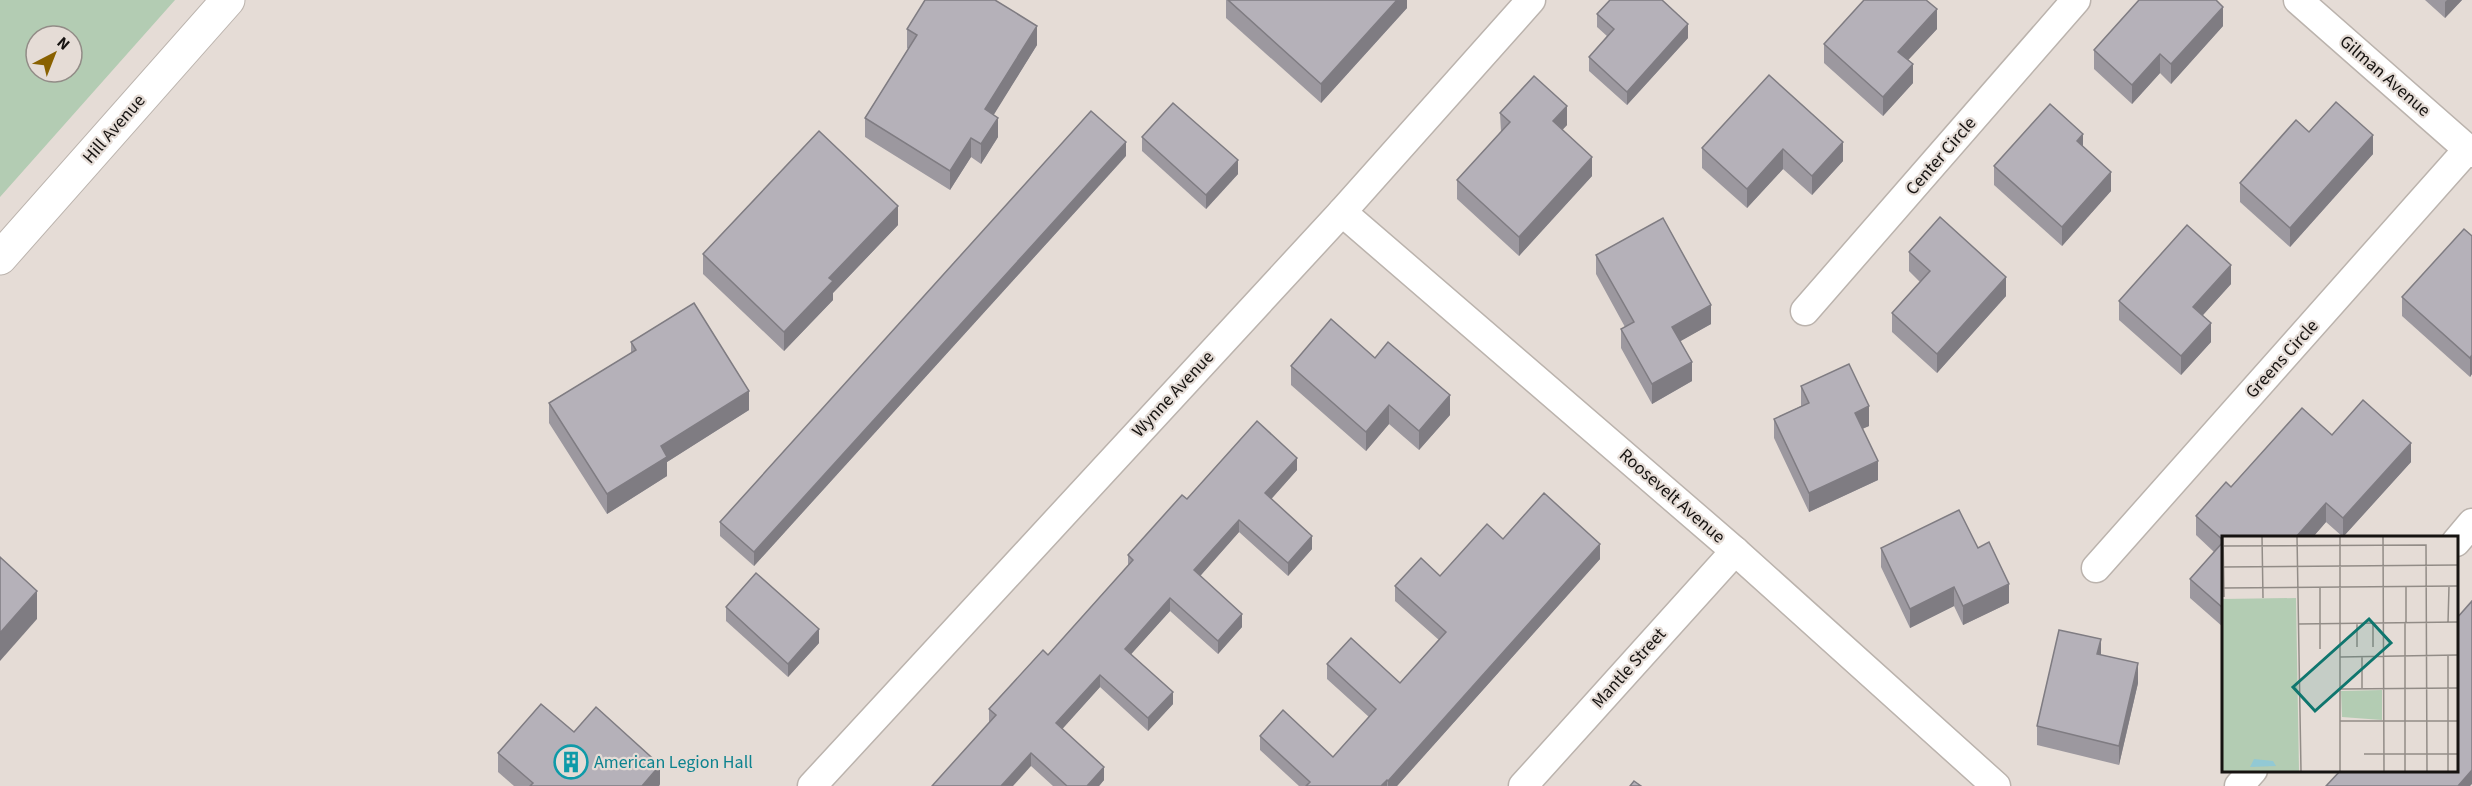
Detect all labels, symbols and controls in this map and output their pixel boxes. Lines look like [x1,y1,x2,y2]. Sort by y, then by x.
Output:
north arrow [24,24,84,84]
street label: Gilman Avenue [2334,29,2436,123]
text: N [52,32,75,55]
street label: Hill Avenue [77,89,151,169]
street label: Center Circle [1900,111,1982,200]
street label: Greens Circle [2240,314,2324,404]
street label: Wynne Avenue [1126,345,1220,443]
street label: Roosevelt Avenue [1614,443,1730,549]
inset map [2222,536,2457,771]
street label: Mantle Street [1586,622,1672,714]
building icon: American Legion Hall [553,744,589,780]
place label: American Legion Hall [594,750,753,775]

